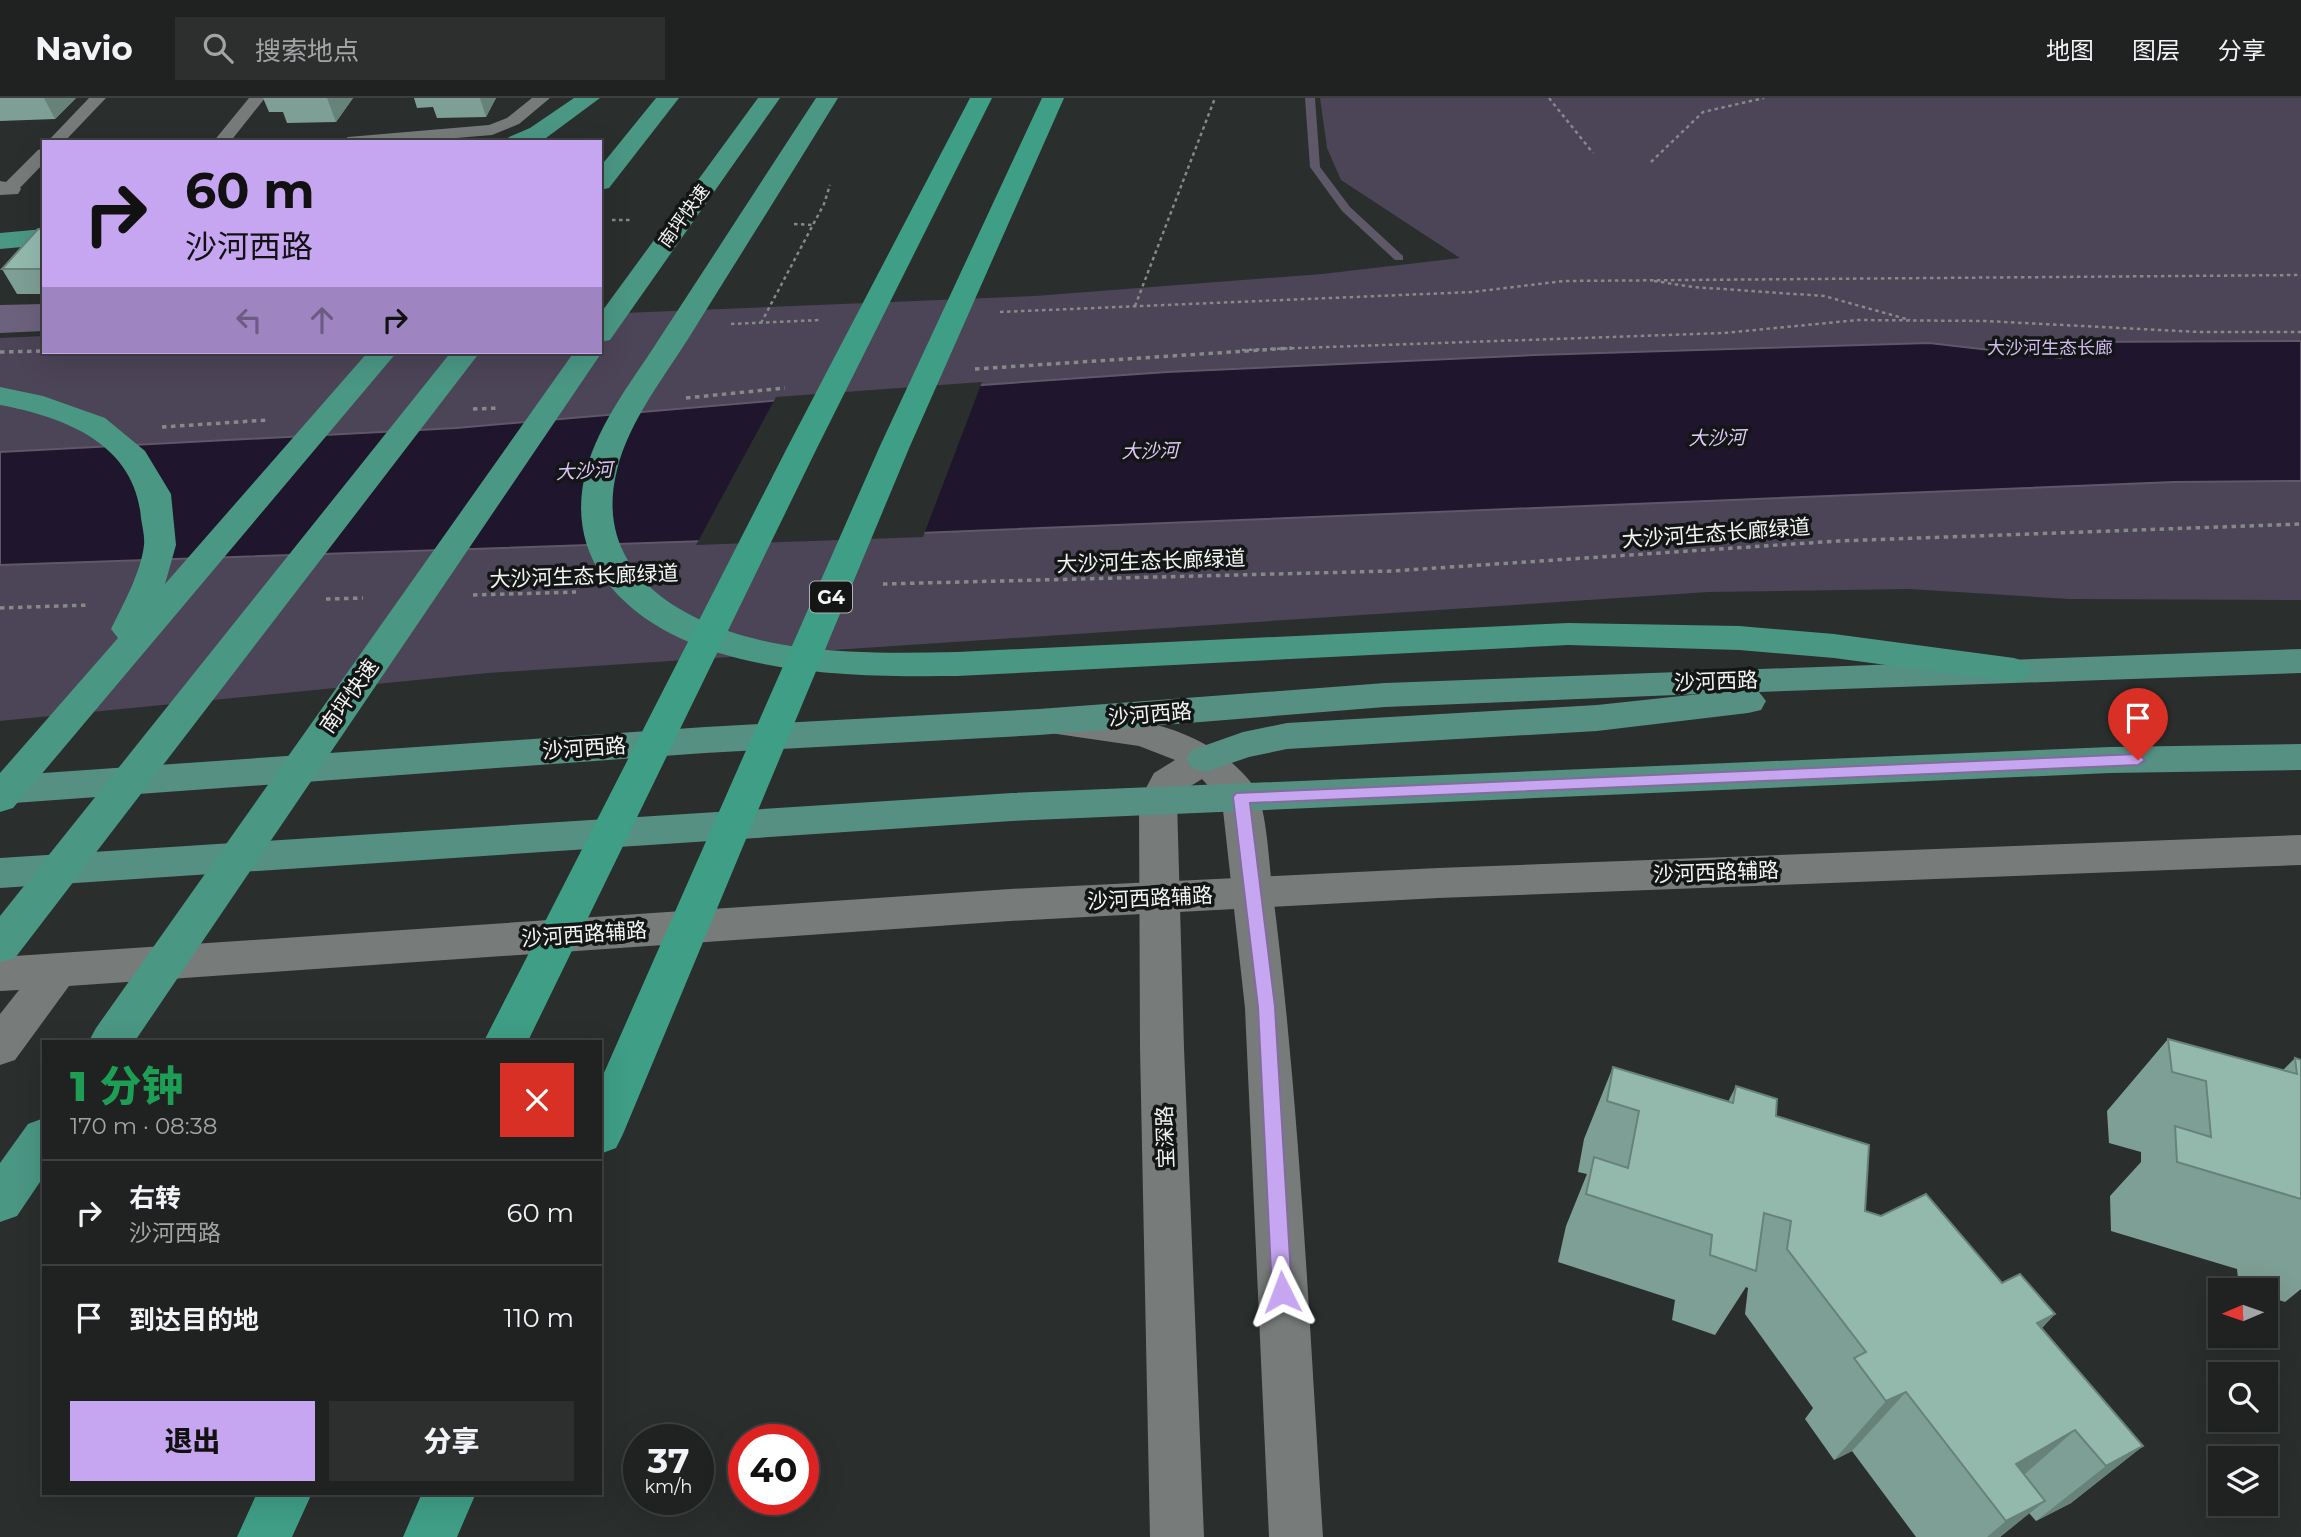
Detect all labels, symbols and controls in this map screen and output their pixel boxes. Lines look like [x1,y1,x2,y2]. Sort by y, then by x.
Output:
search box [175,17,665,80]
text: Navio [35,28,133,68]
icon: search [199,29,237,67]
text: 搜索地点 [255,35,359,67]
text: 地图 [2046,36,2094,65]
text: 图层 [2132,36,2180,65]
text: 分享 [2218,36,2266,65]
text: 60 m [185,161,315,220]
icon: right [70,168,161,259]
street label: 南坪快速 [654,180,714,252]
text: 沙河西路 [185,227,313,266]
icon: left [230,301,268,339]
icon: ahead [303,301,341,339]
icon: right [376,301,414,339]
park label: 大沙河生态长廊 [1987,337,2113,359]
water label: 大沙河 [1688,426,1750,450]
water label: 大沙河 [1121,439,1183,463]
water label: 大沙河 [555,458,617,484]
street label: 大沙河生态长廊绿道 [1621,514,1811,552]
street label: 大沙河生态长廊绿道 [1056,545,1246,577]
street label: 大沙河生态长廊绿道 [489,560,679,592]
road number: G4 [810,582,852,612]
street label: 南坪快速 [315,654,383,738]
street label: 沙河西路 [1674,667,1758,695]
pin [2108,688,2168,760]
street label: 沙河西路 [1107,698,1193,730]
icon: arrive [2119,699,2157,737]
street label: 沙河西路 [541,733,627,763]
street label: 沙河西路辅路 [1653,857,1779,887]
street label: 沙河西路辅路 [1086,882,1214,914]
street label: 沙河西路辅路 [520,917,648,951]
text: 1 分钟 [70,1060,183,1112]
button: close [500,1063,574,1137]
street label: 宝深路 [1151,1105,1179,1169]
text: 170 m · 08:38 [70,1112,217,1140]
text: 右转 [129,1182,181,1214]
icon: right [70,1194,108,1232]
text: 60 m [507,1197,574,1229]
text: 沙河西路 [129,1219,221,1247]
position arrow [1245,1255,1319,1329]
north arrow [2208,1278,2278,1348]
map controls [2208,1278,2278,1516]
icon: arrive [70,1299,108,1337]
text: 110 m [504,1302,574,1334]
text: 到达目的地 [129,1304,259,1336]
button: search [2208,1362,2278,1432]
button: 退出 [70,1401,315,1481]
button: 分享 [329,1401,574,1481]
speed limit sign: 40 [728,1424,819,1515]
text: 37 [647,1439,690,1482]
button: layers [2208,1446,2278,1516]
text: km/h [644,1476,693,1498]

